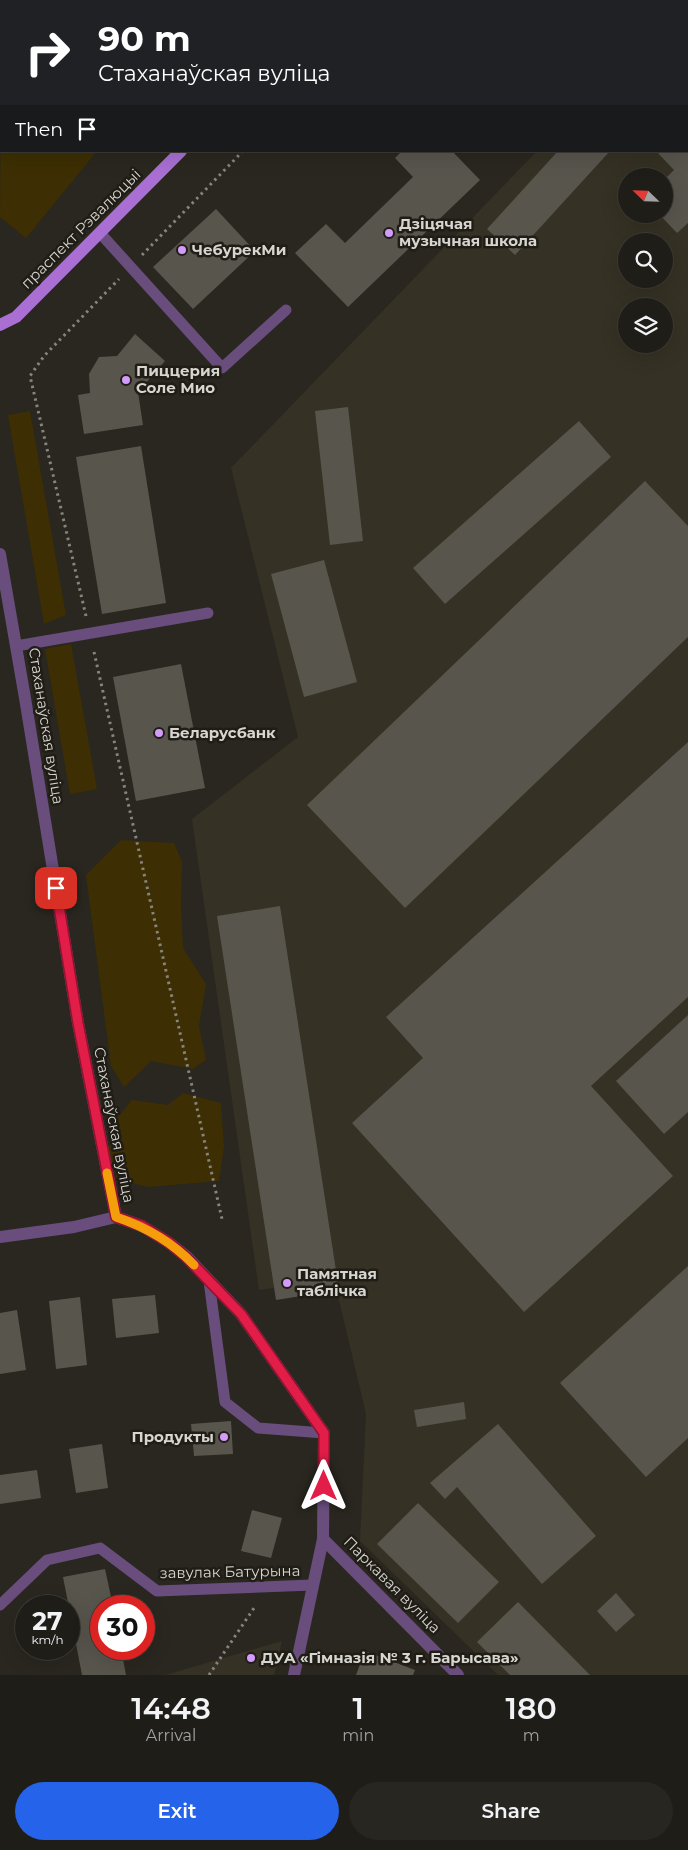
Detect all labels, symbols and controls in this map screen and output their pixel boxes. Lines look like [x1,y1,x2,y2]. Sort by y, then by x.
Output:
text: 90 m [98,17,191,60]
icon: right [15,20,80,85]
text: Стаханаўская вуліца [98,60,330,87]
icon: arrive [73,115,101,143]
text: Then [15,118,63,141]
street label: праспект Рэвалюцыі [17,165,145,293]
north arrow [618,168,672,222]
map controls [618,168,673,353]
place label: Дзіцячая музычная школа [399,214,537,250]
marker: Дзіцячая музычная школа [383,227,395,239]
button: search [618,233,673,288]
place label: ЧебурекМи [192,240,286,259]
marker: ЧебурекМи [176,244,188,256]
button: layers [618,298,673,353]
place label: Пиццерия Соле Мио [136,361,220,397]
marker: Пиццерия Соле Мио [120,374,132,386]
street label: Стаханаўская вуліца [25,646,68,806]
place label: Беларусбанк [169,723,276,742]
marker: Беларусбанк [153,727,165,739]
pin [35,867,77,909]
icon: arrive [42,874,70,902]
street label: Стаханаўская вуліца [90,1045,139,1204]
place label: Памятная таблічка [297,1264,377,1300]
marker: Памятная таблічка [281,1277,293,1289]
place label: Продукты [132,1427,214,1446]
marker: Продукты [218,1431,230,1443]
position arrow [297,1459,349,1511]
street label: Паркавая вуліца [340,1532,445,1637]
street label: завулак Батурына [159,1561,301,1582]
speed limit sign: 30 [90,1595,155,1660]
text: 27 [32,1606,63,1636]
text: km/h [31,1632,64,1647]
place label: ДУА «Гімназія № 3 г. Барысава» [261,1648,518,1667]
marker: ДУА «Гімназія № 3 г. Барысава» [245,1652,257,1664]
text: 14:48 [131,1690,211,1727]
text: 1 [352,1690,364,1727]
text: 180 [506,1690,557,1727]
text: Arrival [146,1726,196,1745]
text: min [342,1726,374,1745]
text: m [523,1726,540,1745]
button: Exit [15,1782,339,1840]
button: Share [349,1782,673,1840]

